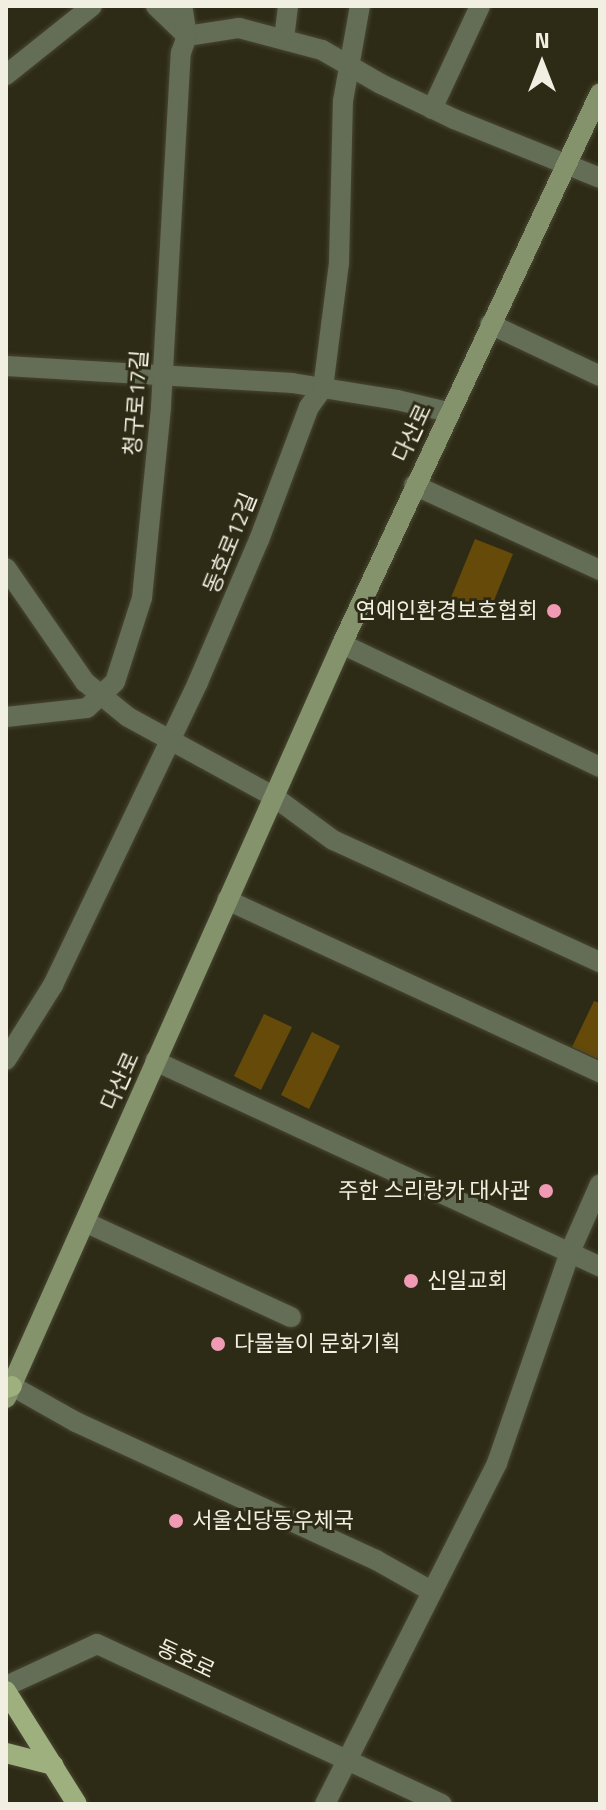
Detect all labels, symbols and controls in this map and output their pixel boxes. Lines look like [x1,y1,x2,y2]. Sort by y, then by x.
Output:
text: N [534,23,550,57]
north arrow [502,24,582,104]
street label: 청구로17길 [119,349,153,457]
street label: 다산로 [387,400,437,466]
street label: 동호로12길 [198,489,262,597]
place label: 연예인환경보호협회 [356,598,538,624]
marker: 연예인환경보호협회 [545,602,563,620]
street label: 다산로 [96,1048,144,1114]
place label: 주한 스리랑카 대사관 [338,1178,530,1204]
marker: 주한 스리랑카 대사관 [537,1182,555,1200]
place label: 신일교회 [427,1268,508,1294]
marker: 신일교회 [402,1272,420,1290]
place label: 다물놀이 문화기획 [234,1331,401,1357]
marker: 다물놀이 문화기획 [209,1335,227,1353]
place label: 서울신당동우체국 [192,1508,354,1534]
marker: 서울신당동우체국 [167,1512,185,1530]
street label: 동호로 [153,1634,219,1684]

